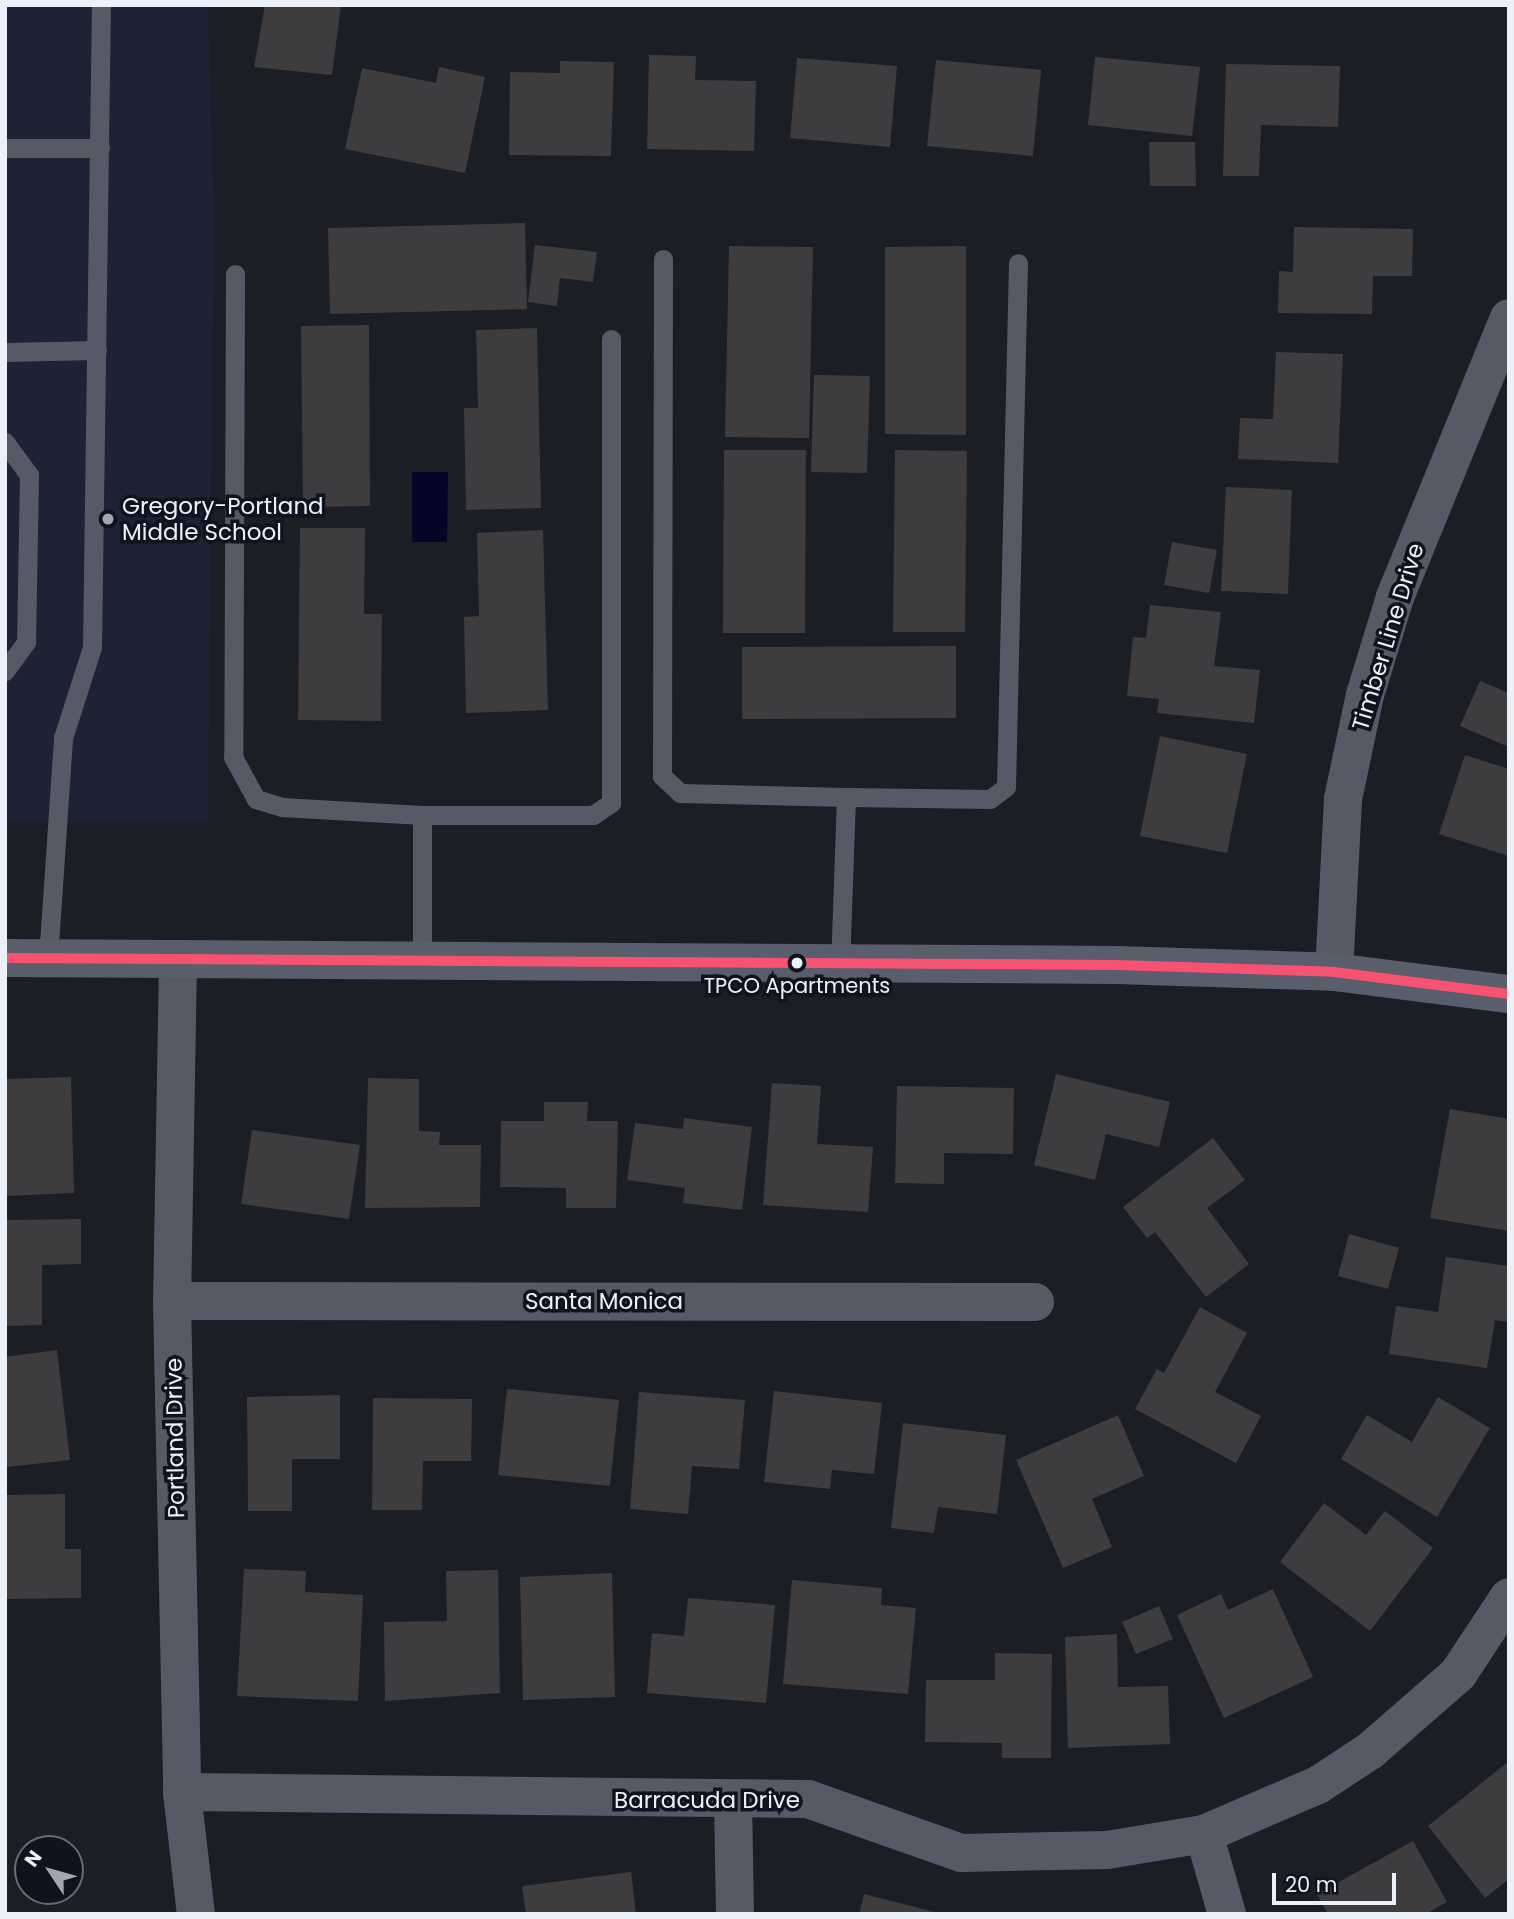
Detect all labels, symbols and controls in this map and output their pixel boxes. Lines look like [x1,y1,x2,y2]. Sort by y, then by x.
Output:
place label: Gregory-Portland Middle School [122,492,324,546]
marker: Gregory-Portland Middle School [100,511,116,527]
street label: Timber Line Drive [1346,540,1430,734]
marker: TPCO Apartments [790,956,804,970]
place label: TPCO Apartments [704,973,890,999]
street label: Santa Monica [525,1287,683,1315]
street label: Portland Drive [160,1358,190,1518]
street label: Barracuda Drive [614,1786,800,1814]
north arrow [14,1835,84,1905]
text: N [18,1845,48,1872]
scale bar [1276,1860,1400,1904]
text: 20 m [1285,1870,1338,1899]

